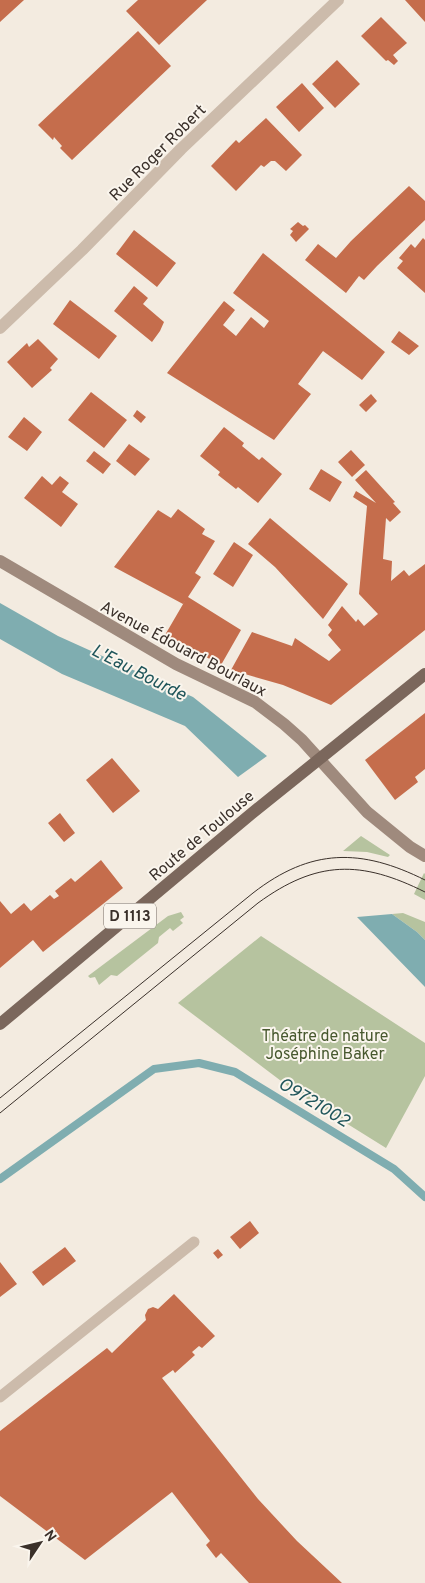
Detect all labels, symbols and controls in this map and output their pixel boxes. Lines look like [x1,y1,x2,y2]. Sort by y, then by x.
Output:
street label: Rue Roger Robert [106,101,211,206]
street label: Avenue Édouard Bourlaux [97,596,271,702]
water label: L'Eau Bourde [87,640,190,707]
street label: Route de Toulouse [146,787,259,886]
road number: D 1113 [104,904,156,928]
park label: Théatre de nature Joséphine Baker [262,1027,388,1065]
water label: O9721002 [273,1073,354,1134]
north arrow [15,1518,65,1568]
text: N [40,1527,59,1545]

